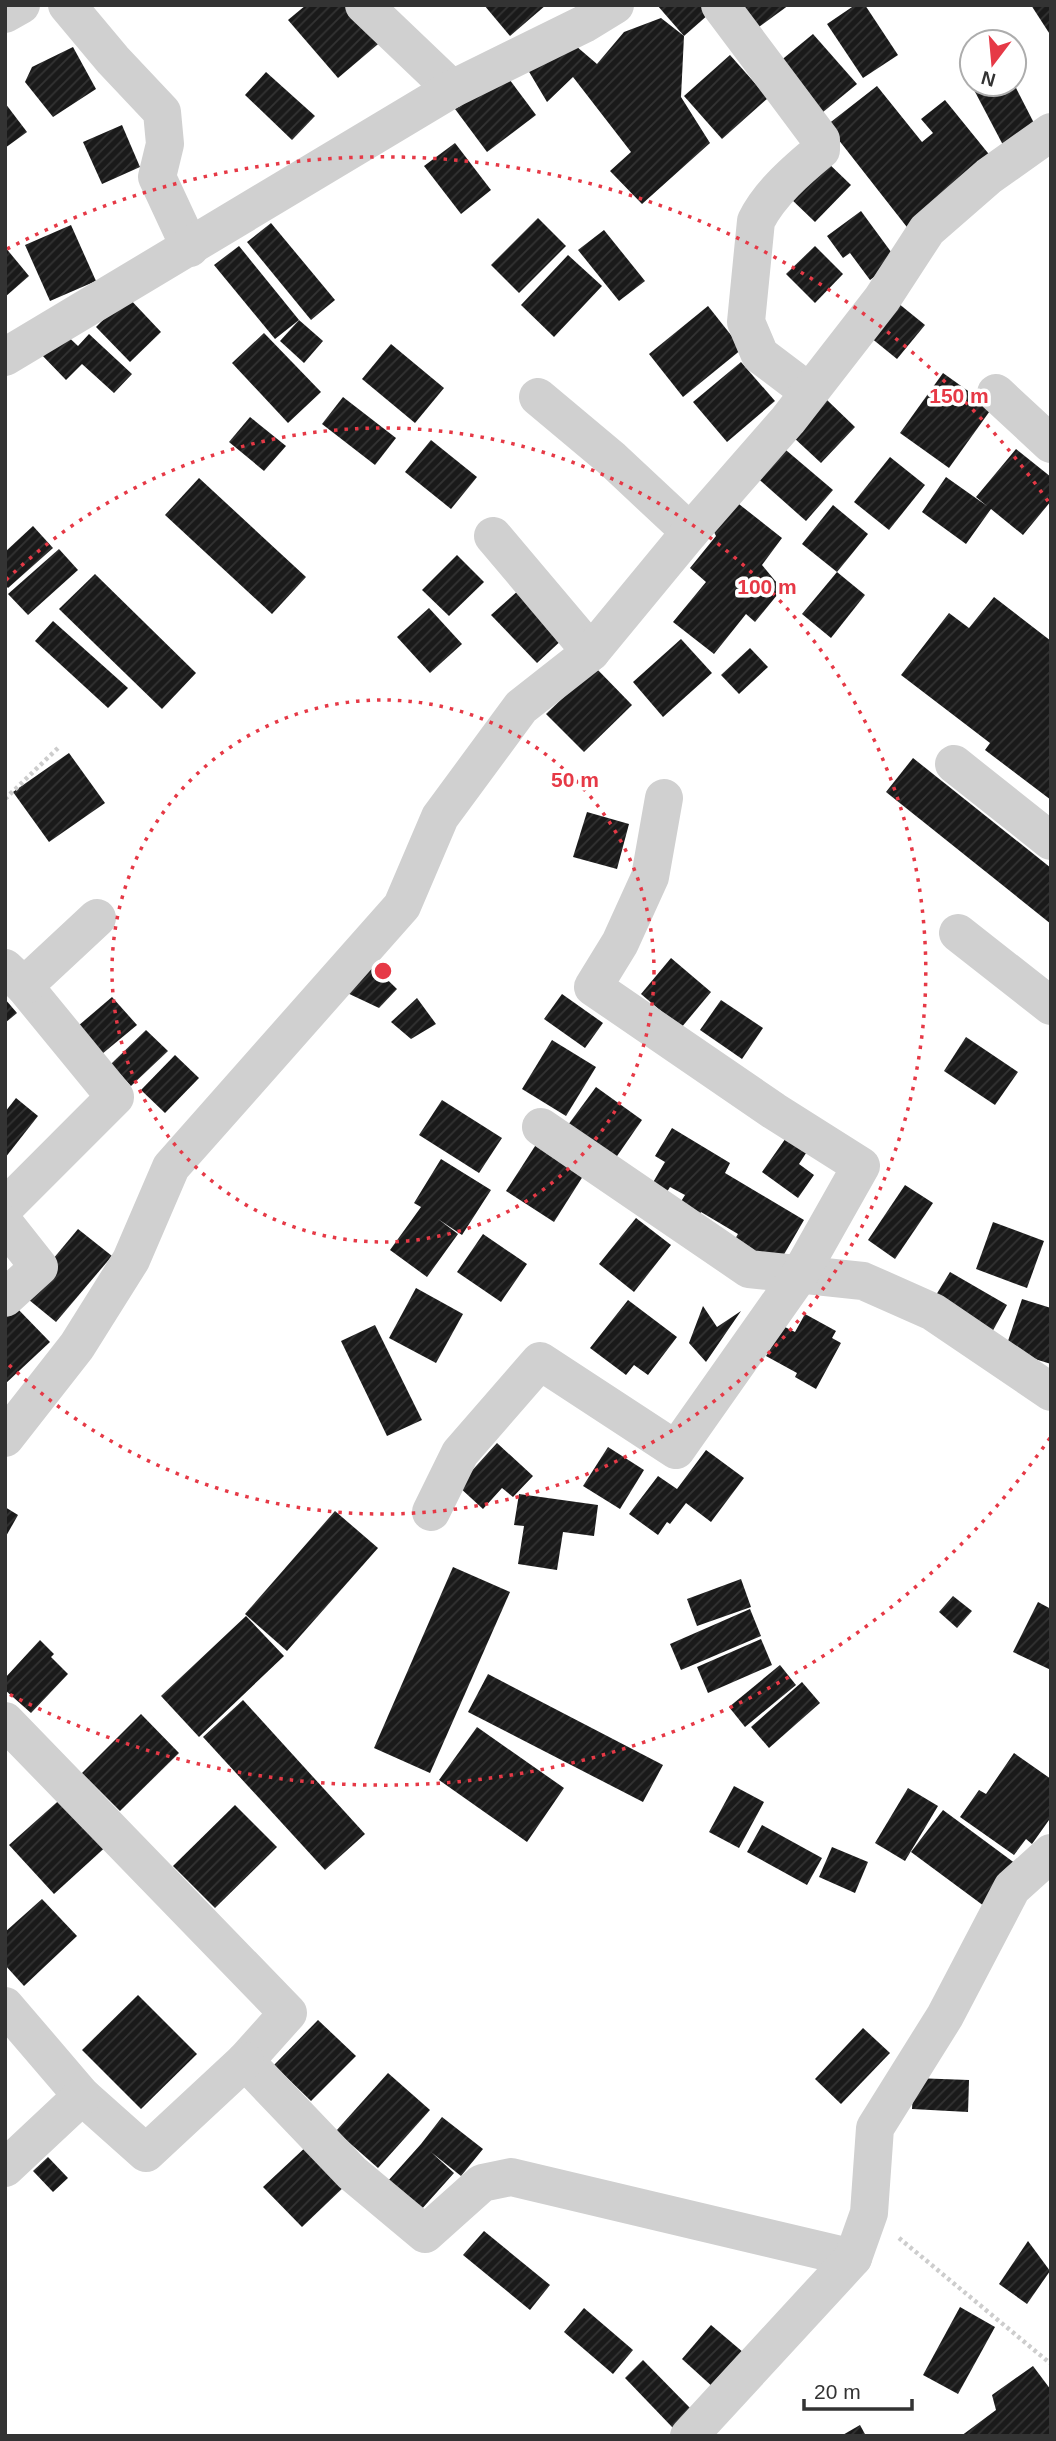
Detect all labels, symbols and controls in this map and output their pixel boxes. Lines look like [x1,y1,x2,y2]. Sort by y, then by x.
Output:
north arrow [958,28,1028,98]
text: N [979,67,998,91]
text: 150 m [929,384,989,407]
text: 100 m [737,575,797,598]
text: 50 m [551,768,599,791]
centre of rings [371,959,395,983]
scale bar [804,2368,912,2412]
text: 20 m [814,2380,861,2403]

